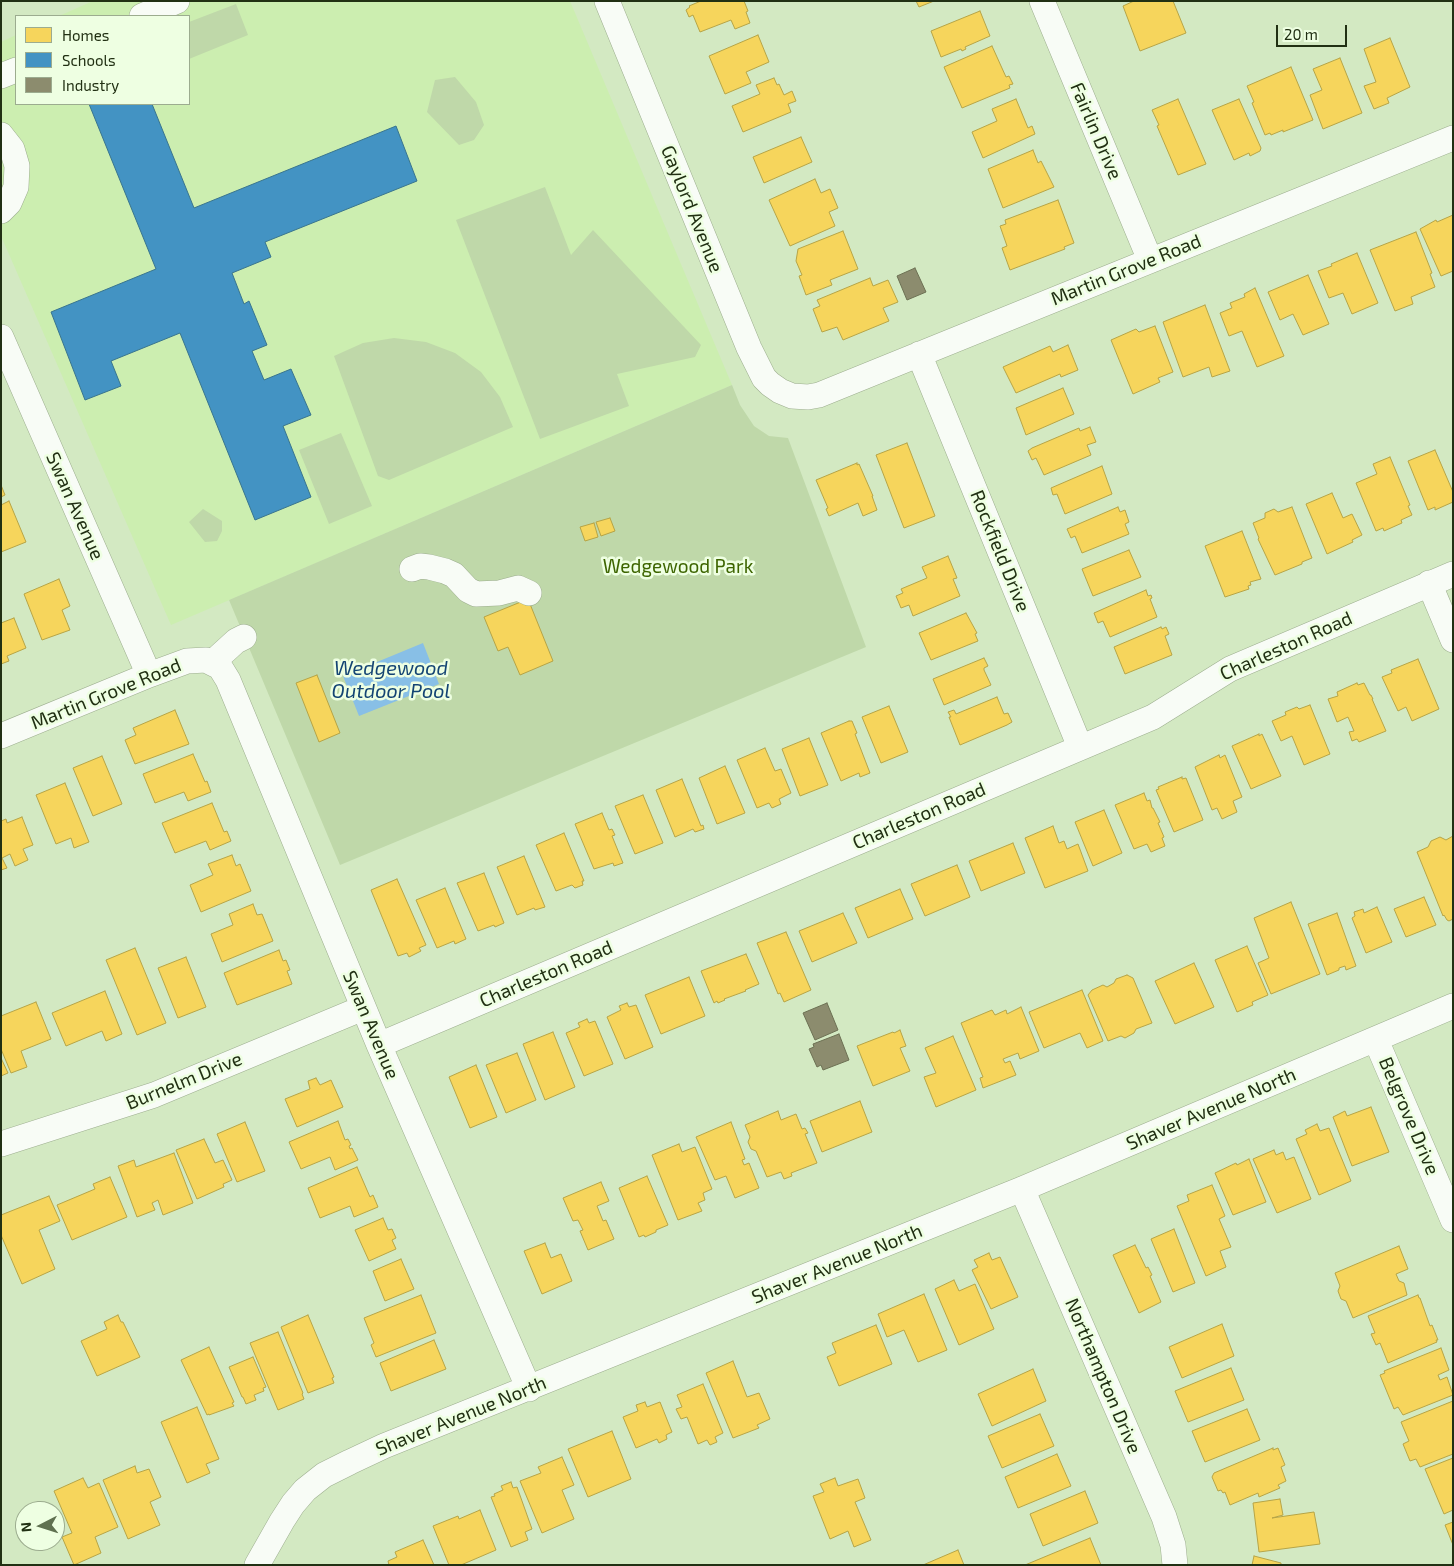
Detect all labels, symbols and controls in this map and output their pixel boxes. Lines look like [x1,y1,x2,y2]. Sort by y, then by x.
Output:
legend [15,15,190,105]
scale bar [1279,15,1350,47]
text: 20 m [1284,25,1318,43]
text: Homes [62,26,109,44]
text: Schools [62,51,116,69]
text: Industry [62,76,119,94]
street label: Fairlin Drive [1065,79,1127,183]
street label: Gaylord Avenue [656,142,728,276]
street label: Martin Grove Road [1048,229,1204,311]
street label: Swan Avenue [41,449,109,563]
street label: Rockfield Drive [965,487,1035,615]
park label: Wedgewood Park [603,556,753,578]
street label: Charleston Road [1216,607,1356,685]
street label: Martin Grove Road [28,653,184,735]
water label: Wedgewood Outdoor Pool [332,656,450,703]
street label: Charleston Road [849,778,989,854]
street label: Charleston Road [476,936,616,1012]
street label: Swan Avenue [338,967,404,1083]
street label: Burnelm Drive [123,1047,245,1115]
street label: Belgrove Drive [1374,1054,1444,1178]
street label: Shaver Avenue North [1123,1063,1299,1155]
street label: Shaver Avenue North [748,1219,926,1309]
street label: Northampton Drive [1060,1295,1146,1457]
street label: Shaver Avenue North [372,1371,550,1461]
north arrow [15,1501,65,1551]
text: N [17,1521,34,1533]

